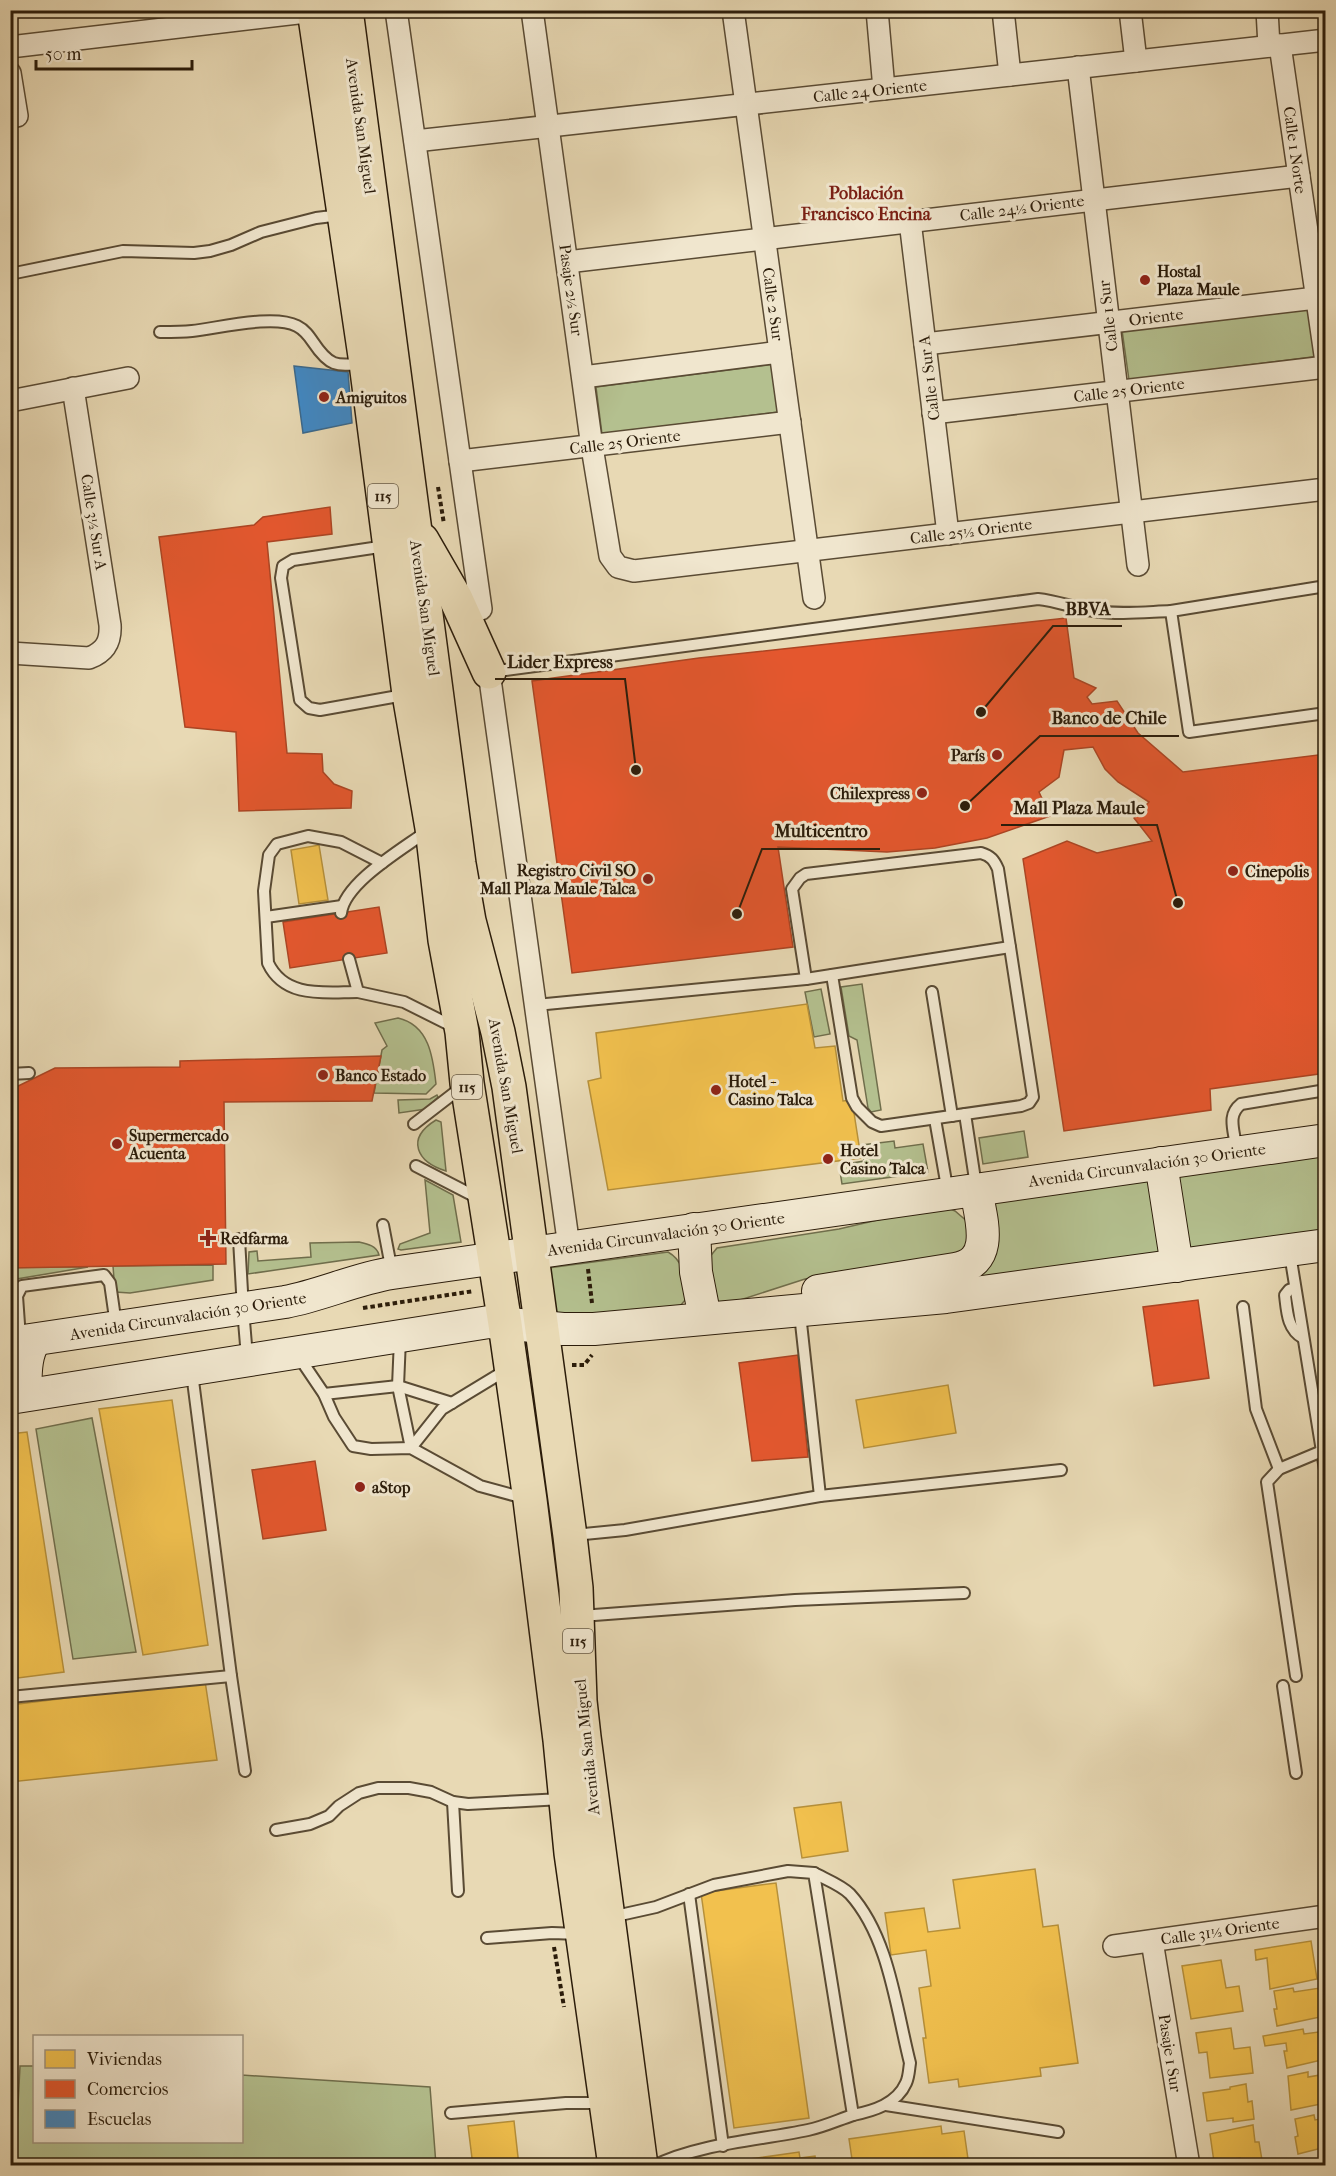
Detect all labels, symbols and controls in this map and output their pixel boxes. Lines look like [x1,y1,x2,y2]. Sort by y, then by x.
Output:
scale bar [36,33,192,71]
text: 50 m [45,44,82,65]
street label: Avenida San Miguel [342,56,380,196]
street label: Calle 24 Oriente [812,76,928,106]
street label: Calle 1 Norte [1279,105,1311,195]
district label: Población Francisco Encina [800,183,932,225]
street label: Calle 24½ Oriente [959,191,1085,225]
street label: Pasaje 2½ Sur [555,243,587,337]
place label: Hostal Plaza Maule [1157,262,1240,299]
street label: Calle 2 Sur [758,266,788,342]
marker: Hostal Plaza Maule [1138,273,1152,287]
street label: Calle 1 Sur [1094,279,1122,353]
street label: Oriente [1128,304,1184,330]
street label: Calle 1 Sur A [914,334,944,421]
street label: Calle 25 Oriente [1072,374,1186,406]
place label: Amiguitos [335,388,407,408]
marker: Amiguitos [317,390,331,404]
street label: Calle 25 Oriente [568,426,682,458]
street label: Calle 3½ Sur A [77,473,111,572]
road number: 115 [368,484,398,508]
street label: Calle 25½ Oriente [909,514,1033,548]
street label: Avenida San Miguel [406,538,444,678]
callout: BBVA [1053,590,1122,626]
text: BBVA [1065,599,1112,620]
callout: Lider Express [495,643,625,679]
text: Lider Express [507,652,613,673]
callout: Banco de Chile [1040,700,1179,736]
text: Banco de Chile [1051,708,1167,729]
place label: París [951,746,985,765]
marker: París [990,748,1004,762]
place label: Chilexpress [830,784,910,804]
marker: Chilexpress [915,786,929,800]
callout: Mall Plaza Maule [1001,789,1157,825]
text: Mall Plaza Maule [1012,798,1145,819]
callout: Multicentro [762,813,880,849]
text: Multicentro [773,821,868,842]
place label: Registro Civil SO Mall Plaza Maule Talca [479,861,637,898]
place label: Cinepolis [1245,862,1309,882]
marker: Cinepolis [1226,864,1240,878]
marker: Registro Civil SO Mall Plaza Maule Talca [641,872,655,886]
street label: Avenida San Miguel [485,1016,527,1156]
place label: Banco Estado [335,1066,426,1085]
marker: Banco Estado [316,1068,330,1082]
place label: Hotel - Casino Talca [728,1072,814,1109]
road number: 115 [452,1075,482,1099]
marker: Hotel - Casino Talca [709,1083,723,1097]
place label: Supermercado Acuenta [128,1126,229,1163]
marker: Supermercado Acuenta [110,1137,124,1151]
street label: Avenida Circunvalación 30 Oriente [1026,1139,1267,1191]
place label: Hotel Casino Talca [840,1141,926,1178]
marker: Hotel Casino Talca [821,1152,835,1166]
street label: Avenida Circunvalación 30 Oriente [545,1208,786,1260]
place label: Redfarma [220,1229,289,1248]
marker: Redfarma [201,1231,215,1245]
street label: Avenida Circunvalación 30 Oriente [67,1288,308,1344]
place label: aStop [372,1478,411,1498]
marker: aStop [353,1480,367,1494]
road number: 115 [563,1629,593,1653]
street label: Avenida San Miguel [570,1677,604,1817]
street label: Calle 31½ Oriente [1159,1913,1281,1949]
street label: Pasaje 1 Sur [1154,2013,1186,2094]
legend [33,2035,243,2143]
text: Viviendas [86,2049,162,2070]
text: Comercios [87,2079,169,2100]
text: Escuelas [87,2109,152,2130]

